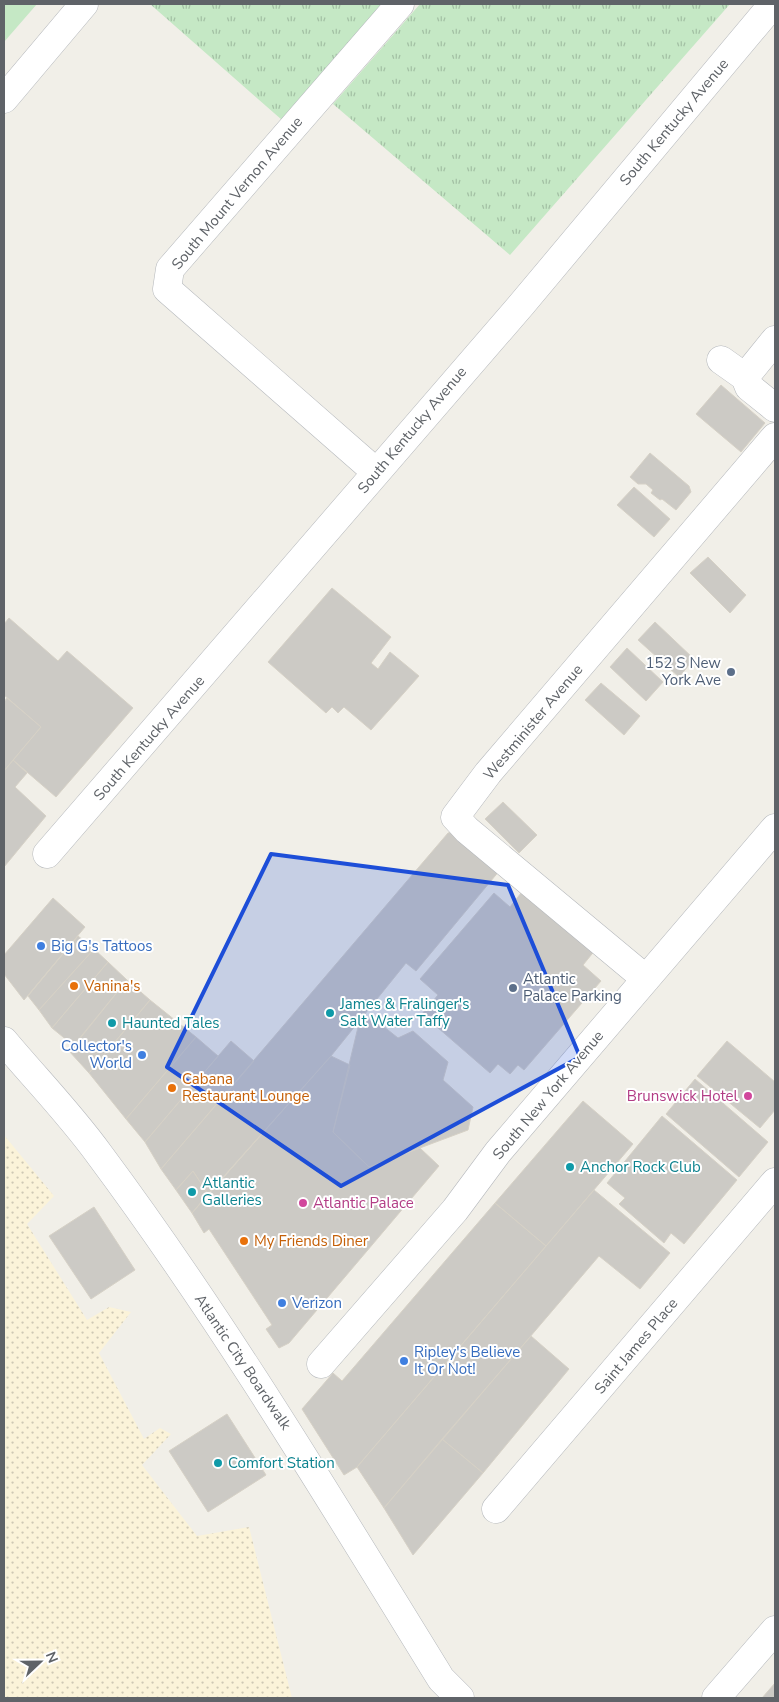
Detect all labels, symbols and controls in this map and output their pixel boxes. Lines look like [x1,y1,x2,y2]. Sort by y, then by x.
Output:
street label: South Kentucky Avenue [615,54,733,190]
street label: South Mount Vernon Avenue [167,112,307,274]
street label: South Kentucky Avenue [353,362,471,498]
place label: 152 S New York Ave [645,653,721,690]
street label: Westminister Avenue [479,660,587,784]
marker: 152 S New York Ave [725,666,737,678]
street label: South Kentucky Avenue [89,671,209,805]
place label: Big G's Tattoos [51,936,153,956]
marker: Big G's Tattoos [35,940,47,952]
place label: Atlantic Palace Parking [523,969,622,1006]
place label: Vanina's [83,976,140,996]
marker: Vanina's [68,980,80,992]
marker: Atlantic Palace Parking [507,982,519,994]
place label: James & Fralinger's Salt Water Taffy [339,994,469,1031]
marker: James & Fralinger's Salt Water Taffy [324,1007,336,1019]
place label: Haunted Tales [122,1013,219,1033]
marker: Haunted Tales [106,1017,118,1029]
street label: South New York Avenue [488,1026,608,1164]
place label: Collector's World [61,1036,132,1073]
marker: Collector's World [136,1049,148,1061]
place label: Cabana Restaurant Lounge [182,1069,310,1106]
marker: Cabana Restaurant Lounge [166,1082,178,1094]
place label: Brunswick Hotel [627,1086,739,1106]
marker: Brunswick Hotel [742,1090,754,1102]
place label: Anchor Rock Club [580,1157,701,1177]
marker: Anchor Rock Club [564,1161,576,1173]
place label: Atlantic Galleries [202,1173,262,1210]
marker: Atlantic Galleries [186,1186,198,1198]
place label: Atlantic Palace [313,1193,414,1213]
marker: Atlantic Palace [297,1197,309,1209]
place label: My Friends Diner [254,1231,369,1251]
marker: My Friends Diner [238,1235,250,1247]
street label: Atlantic City Boardwalk [190,1290,296,1434]
place label: Verizon [291,1293,342,1313]
street label: Saint James Place [590,1294,682,1398]
marker: Verizon [276,1297,288,1309]
place label: Ripley's Believe It Or Not! [414,1342,520,1379]
marker: Ripley's Believe It Or Not! [398,1355,410,1367]
place label: Comfort Station [228,1453,335,1473]
marker: Comfort Station [212,1457,224,1469]
north arrow [15,1637,65,1687]
text: N [41,1649,62,1666]

